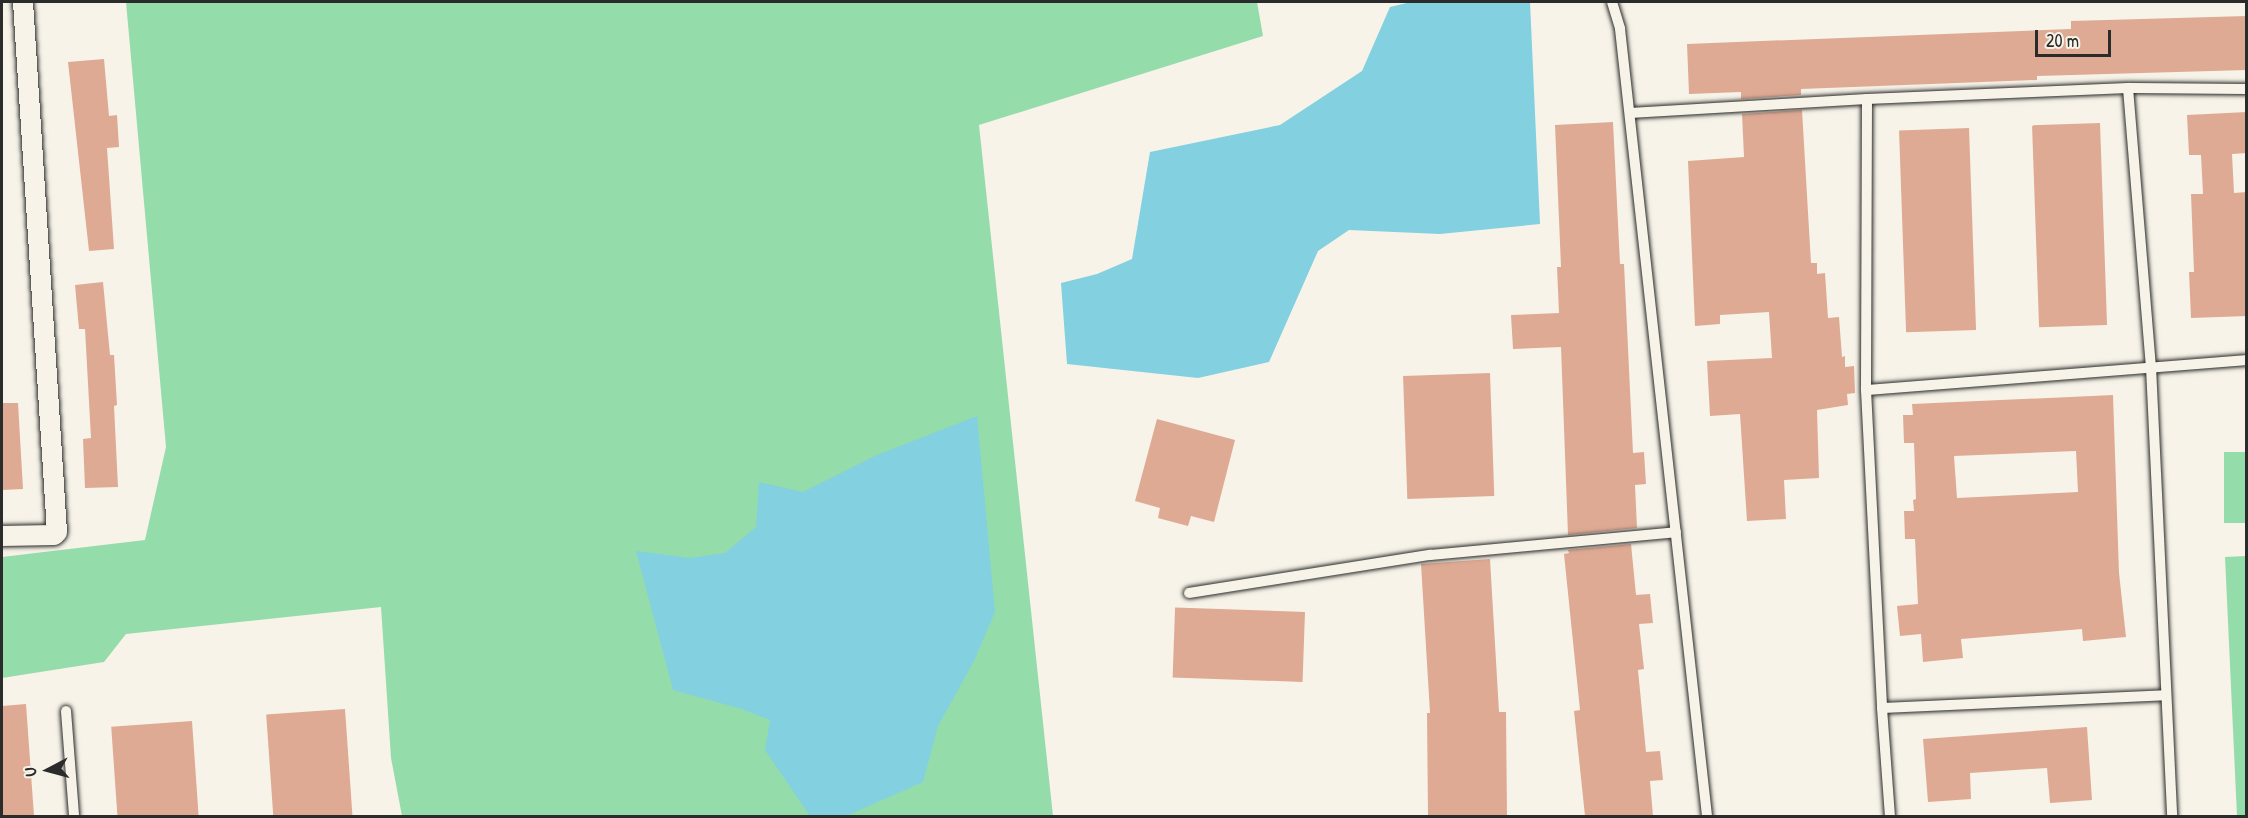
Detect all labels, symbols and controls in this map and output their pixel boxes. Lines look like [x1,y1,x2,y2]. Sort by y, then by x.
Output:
scale bar [2038,18,2114,56]
text: 20 m [2046,28,2079,53]
north arrow [18,740,78,800]
text: U [19,766,41,777]

